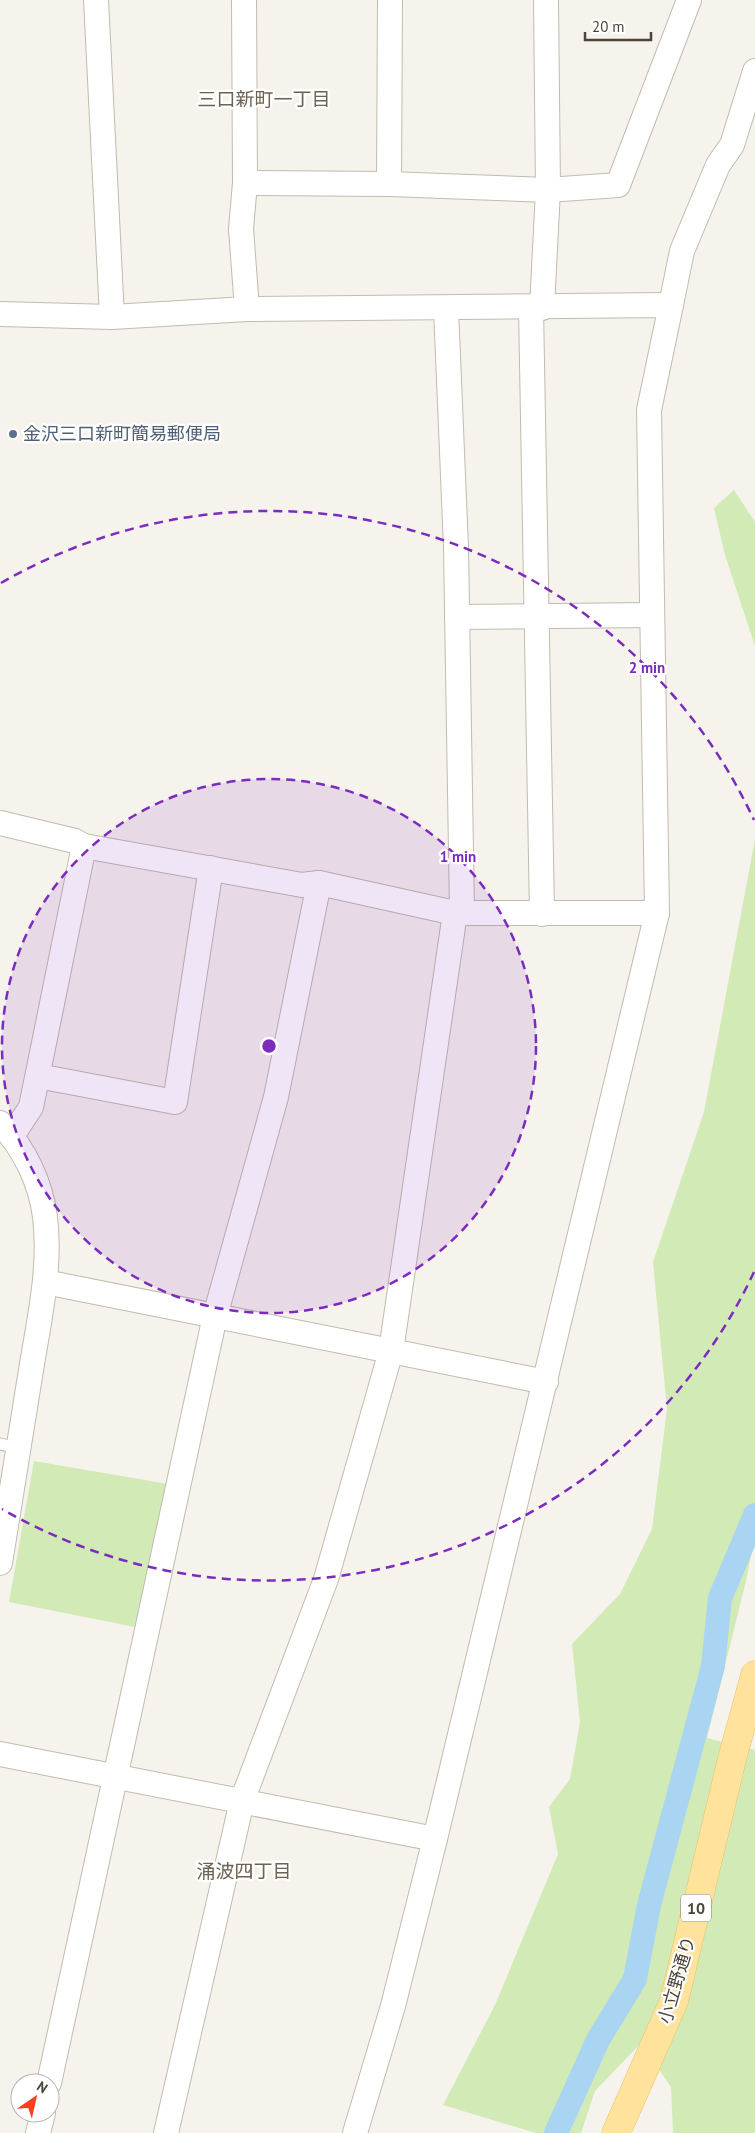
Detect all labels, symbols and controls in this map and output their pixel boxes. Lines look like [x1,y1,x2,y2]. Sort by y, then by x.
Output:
scale bar [585,10,651,42]
text: 20 m [592,17,625,36]
district label: 三口新町一丁目 [197,87,331,111]
place label: 金沢三口新町簡易郵便局 [23,422,221,445]
marker: 金沢三口新町簡易郵便局 [7,428,19,440]
text: 2 min [629,658,665,677]
text: 1 min [440,847,476,866]
centre of rings [260,1037,278,1055]
district label: 涌波四丁目 [196,1859,292,1883]
road number: 10 [681,1895,711,1922]
street label: 小立野通り [653,1933,700,2026]
north arrow [10,2073,60,2123]
text: N [33,2077,51,2097]

